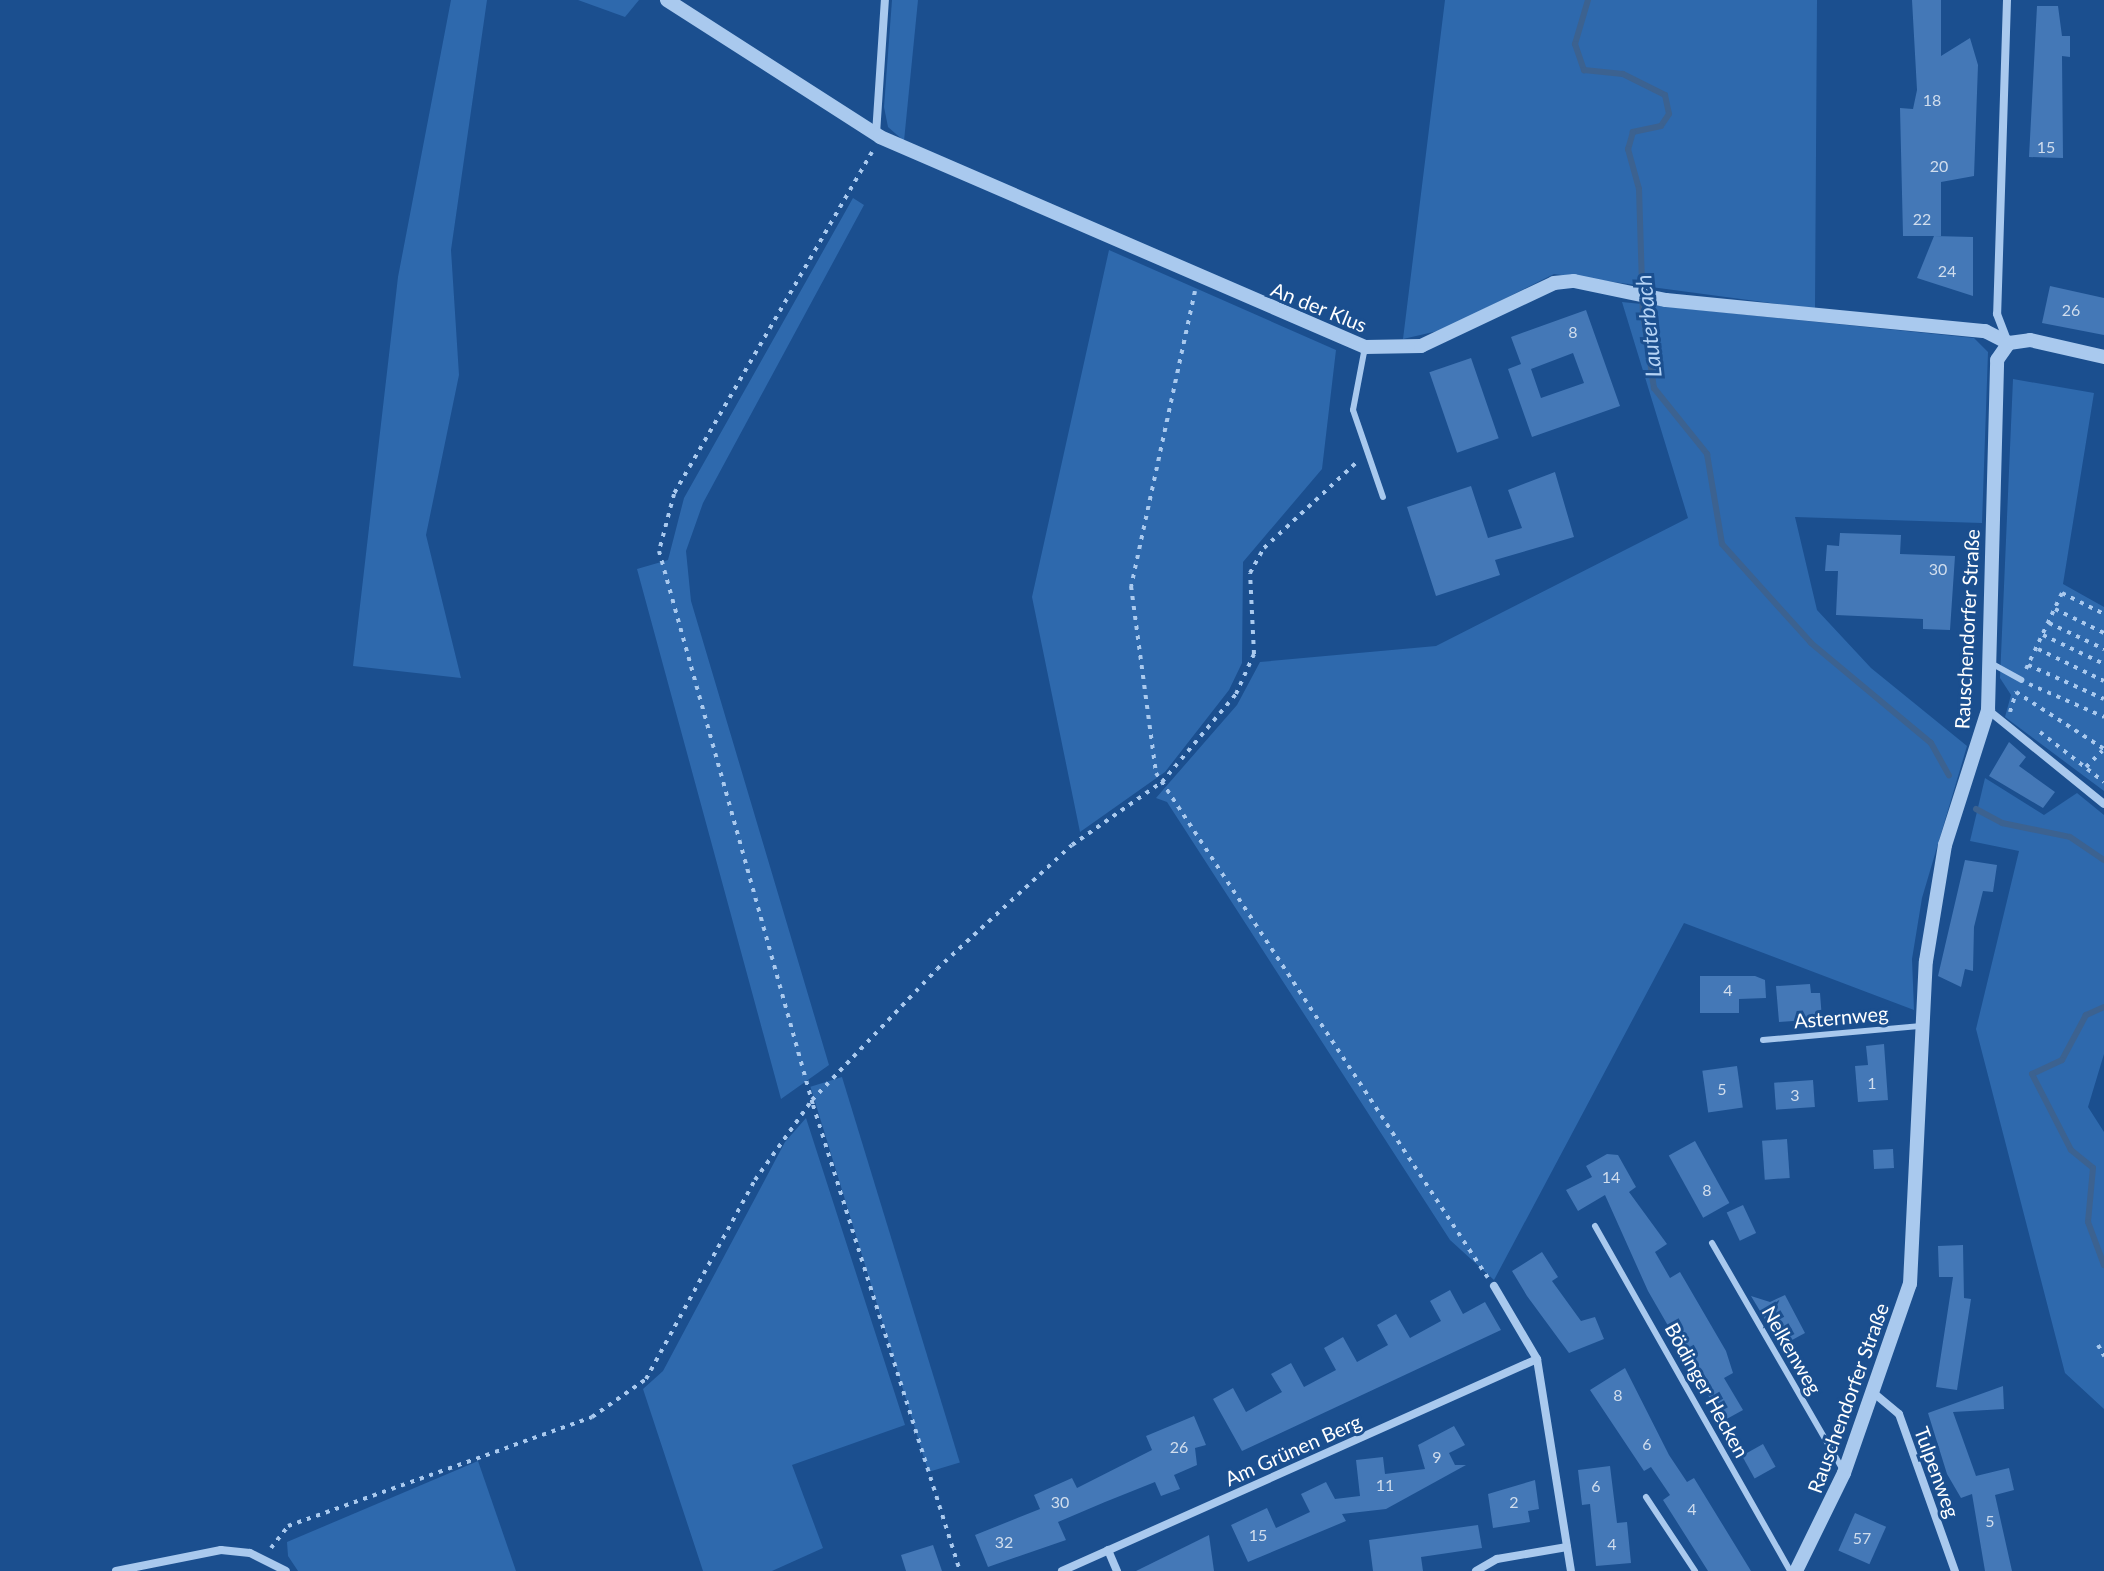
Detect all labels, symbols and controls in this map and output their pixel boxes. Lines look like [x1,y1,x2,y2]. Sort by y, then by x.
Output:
house number: 18 [1923,90,1941,110]
house number: 15 [2037,137,2055,157]
house number: 20 [1930,156,1948,176]
house number: 22 [1913,209,1931,229]
house number: 24 [1938,261,1956,281]
water label: Lauterbach [1629,273,1667,379]
street label: An der Klus [1267,277,1371,337]
house number: 26 [2062,300,2080,320]
house number: 8 [1568,322,1578,342]
street label: Rauschendorfer Straße [1950,528,1984,730]
house number: 30 [1929,559,1947,579]
house number: 4 [1723,980,1733,1000]
street label: Asternweg [1793,1001,1889,1033]
house number: 1 [1867,1073,1877,1093]
house number: 5 [1717,1079,1727,1099]
house number: 3 [1790,1085,1800,1105]
house number: 14 [1602,1167,1620,1187]
house number: 8 [1702,1180,1712,1200]
street label: Rauschendorfer Straße [1802,1300,1894,1496]
street label: Nelkenweg [1757,1302,1827,1398]
street label: Bödinger Hecken [1660,1318,1754,1462]
house number: 8 [1613,1385,1623,1405]
street label: Am Grünen Berg [1221,1409,1365,1491]
street label: Tulpenweg [1909,1423,1965,1521]
house number: 6 [1642,1434,1652,1454]
house number: 26 [1170,1437,1188,1457]
house number: 9 [1432,1447,1442,1467]
house number: 11 [1376,1475,1394,1495]
house number: 6 [1591,1476,1601,1496]
house number: 30 [1051,1492,1069,1512]
house number: 2 [1509,1492,1519,1512]
house number: 4 [1687,1499,1697,1519]
house number: 5 [1985,1511,1995,1531]
house number: 15 [1249,1525,1267,1545]
house number: 57 [1853,1528,1871,1548]
house number: 32 [995,1532,1013,1552]
house number: 4 [1607,1534,1617,1554]

